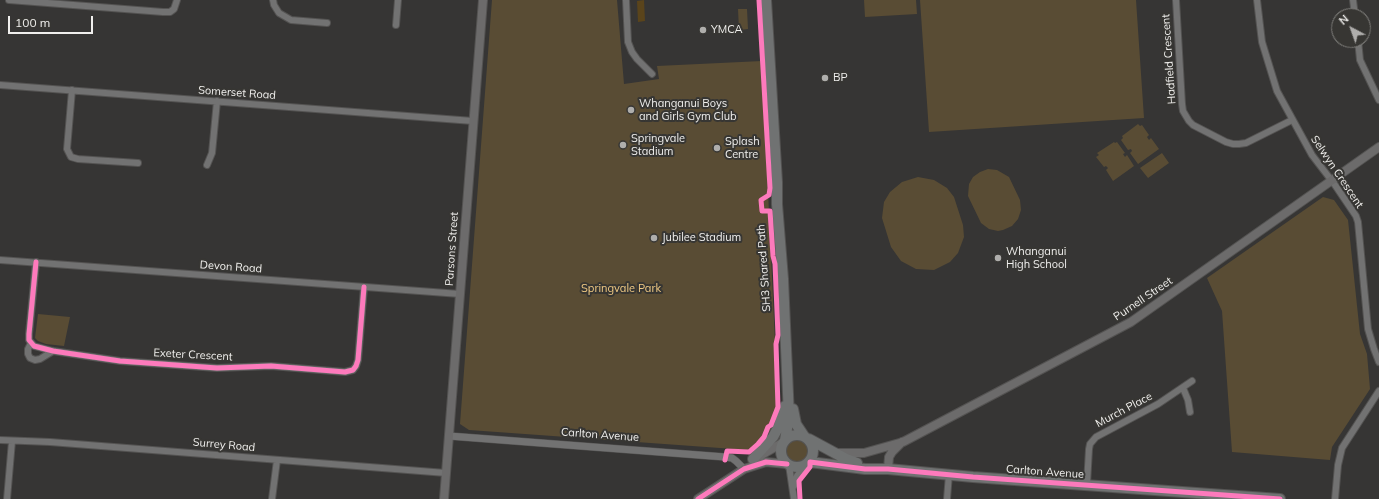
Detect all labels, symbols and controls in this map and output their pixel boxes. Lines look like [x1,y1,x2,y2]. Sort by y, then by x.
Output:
scale bar [10,8,95,34]
north arrow [1331,8,1371,48]
text: N [1336,12,1352,28]
street label: Hadfield Crescent [1159,13,1179,105]
text: 100 m [15,15,50,30]
place label: YMCA [711,23,743,37]
marker: YMCA [698,25,708,35]
place label: BP [833,71,848,85]
marker: BP [820,73,830,83]
street label: Somerset Road [198,84,276,102]
place label: Whanganui Boys and Girls Gym Club [639,97,737,123]
marker: Whanganui Boys and Girls Gym Club [626,105,636,115]
place label: Springvale Stadium [631,132,685,158]
street label: Selwyn Crescent [1308,133,1366,211]
place label: Splash Centre [725,135,760,161]
marker: Springvale Stadium [618,140,628,150]
marker: Splash Centre [712,143,722,153]
street label: Parsons Street [443,211,461,287]
street label: SH3 Shared Path [754,224,774,312]
place label: Jubilee Stadium [662,231,741,245]
marker: Jubilee Stadium [649,233,659,243]
place label: Whanganui High School [1006,245,1067,271]
marker: Whanganui High School [993,253,1003,263]
street label: Devon Road [199,258,263,276]
street label: Purnell Street [1111,274,1175,324]
park label: Springvale Park [581,282,661,296]
street label: Exeter Crescent [153,346,233,364]
street label: Murch Place [1093,390,1155,430]
street label: Carlton Avenue [561,426,639,444]
street label: Surrey Road [192,436,256,454]
street label: Carlton Avenue [1006,463,1084,481]

